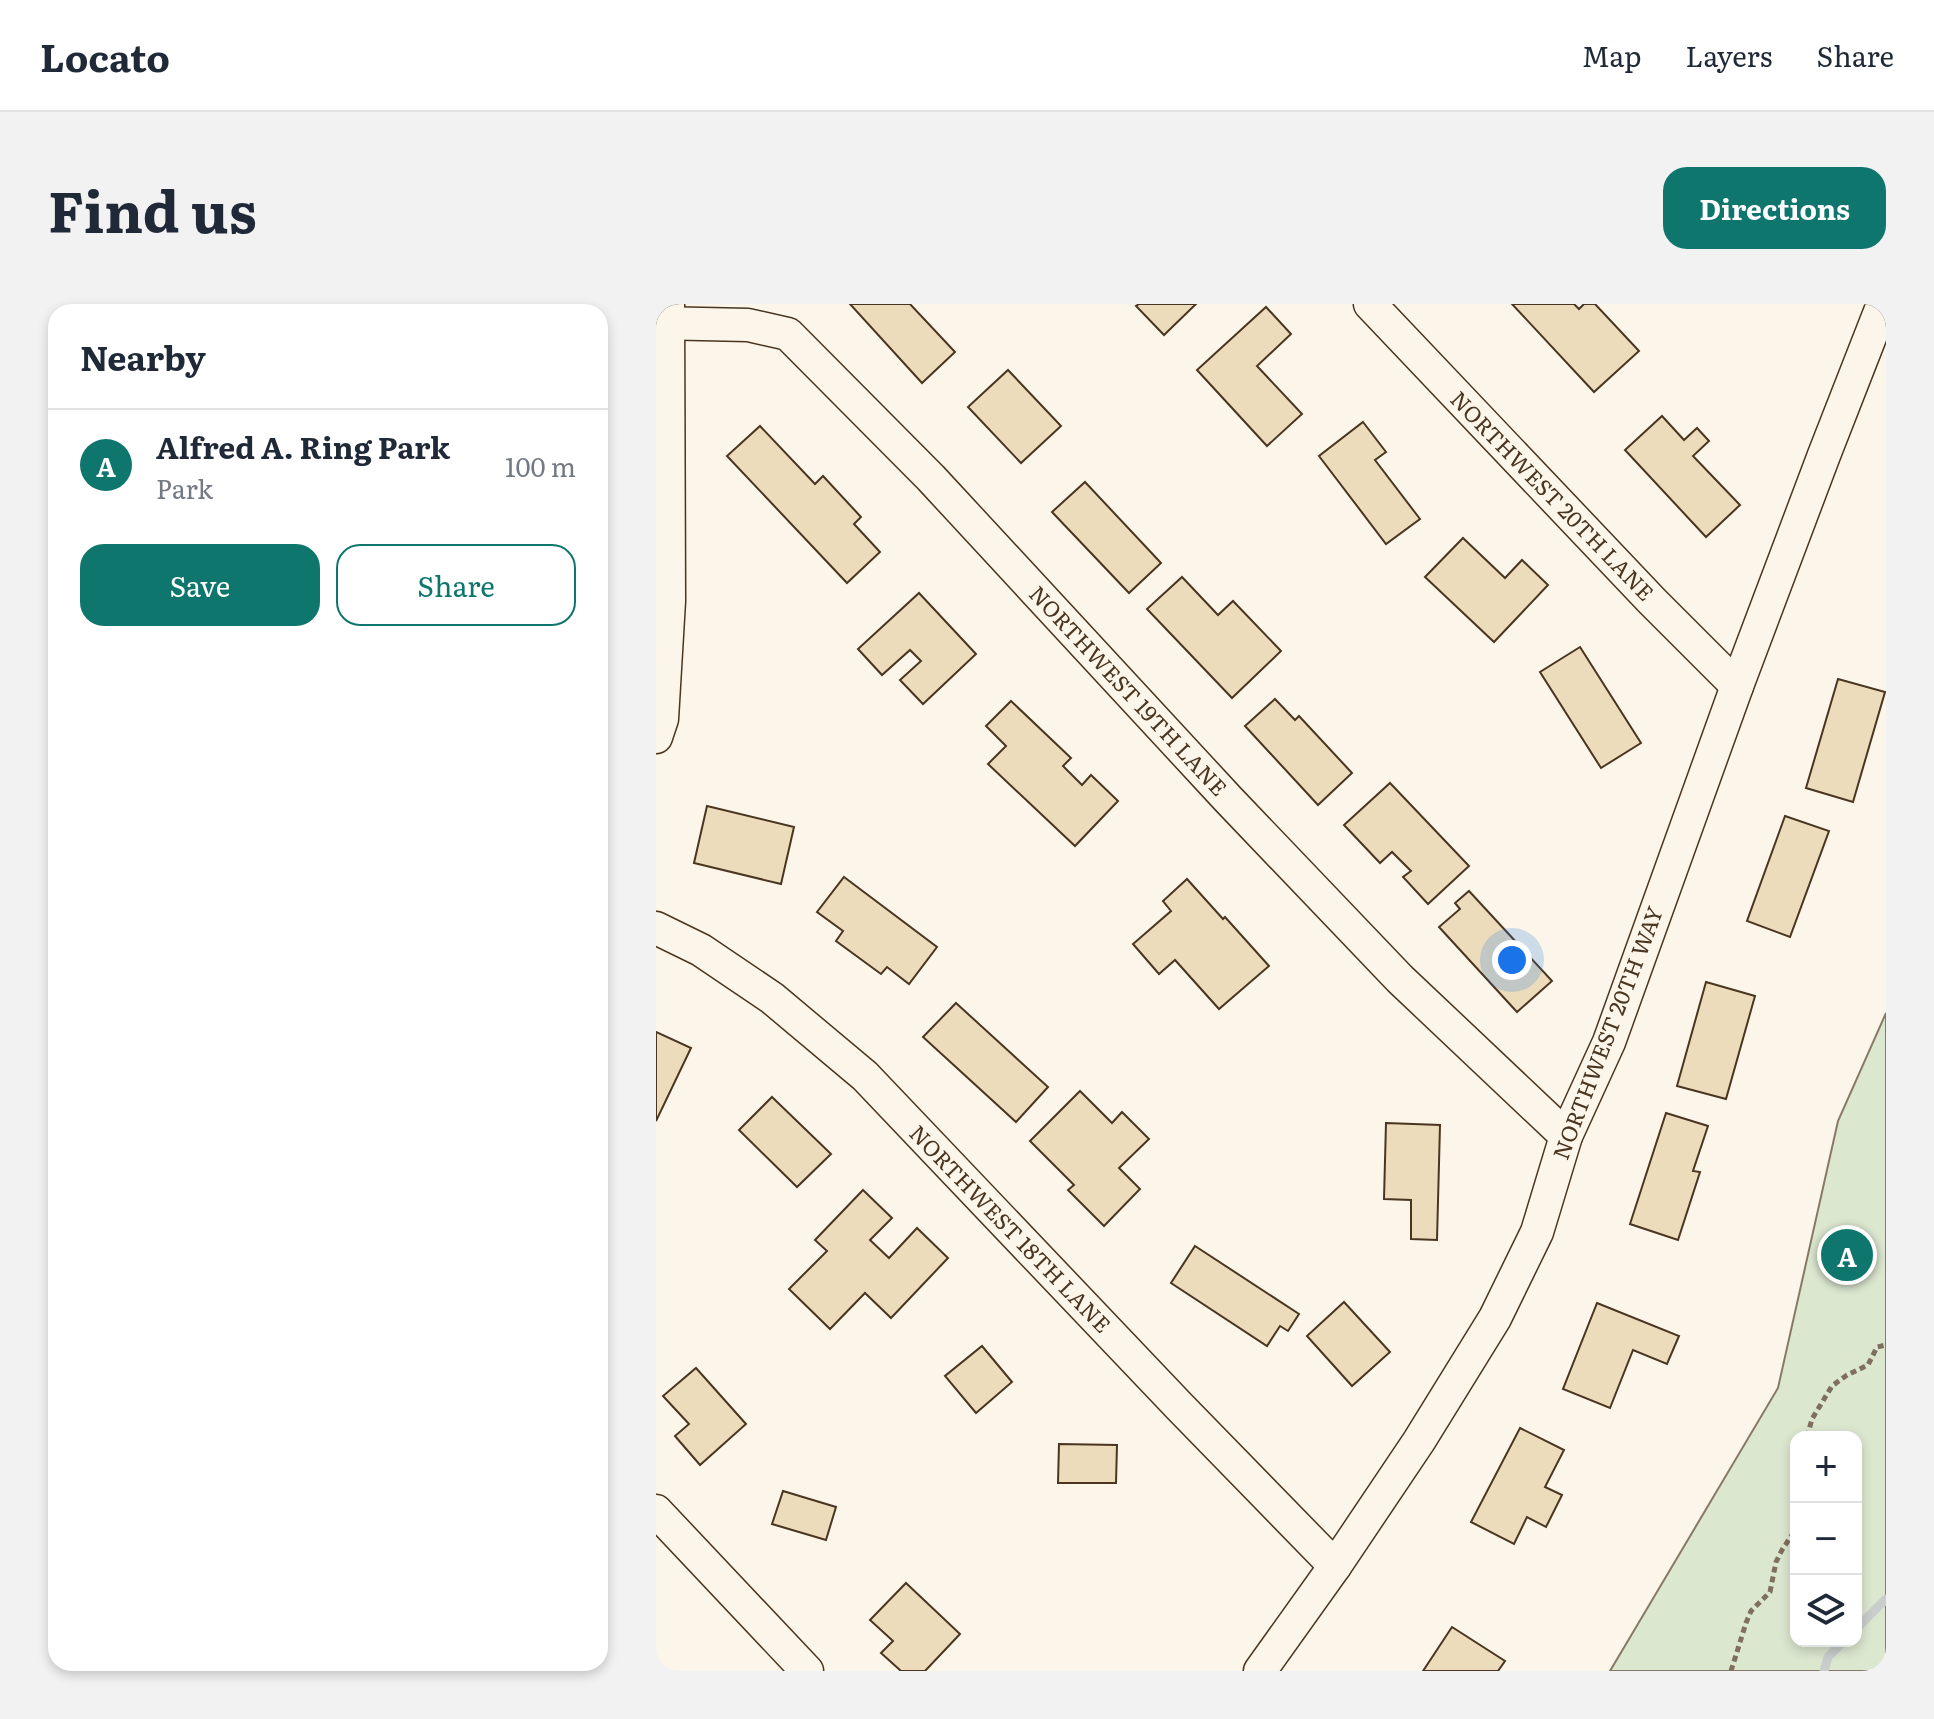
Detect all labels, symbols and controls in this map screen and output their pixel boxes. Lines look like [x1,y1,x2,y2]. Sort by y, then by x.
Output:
text: Locato [40,27,170,84]
text: Map [1582,34,1641,76]
text: Layers [1685,34,1772,76]
text: Share [1816,34,1894,76]
text: Find us [48,167,257,250]
button: Directions [1663,167,1886,249]
text: Nearby [80,331,206,381]
street label: NORTHWEST 20TH LANE [1444,383,1662,607]
text: Alfred A. Ring Park [156,424,450,468]
text: A [96,446,116,485]
text: 100 m [505,446,576,485]
text: Park [156,468,213,507]
button: Save [80,544,320,626]
button: Share [336,544,576,626]
street label: NORTHWEST 19TH LANE [1022,577,1236,803]
street label: NORTHWEST 20TH WAY [1543,901,1670,1164]
your location [1492,940,1532,980]
street label: NORTHWEST 18TH LANE [903,1117,1119,1339]
pin: A [1821,1225,1873,1285]
map controls [1790,1431,1862,1647]
button: + [1790,1431,1862,1503]
button: − [1790,1503,1862,1575]
button: layers [1790,1575,1862,1647]

